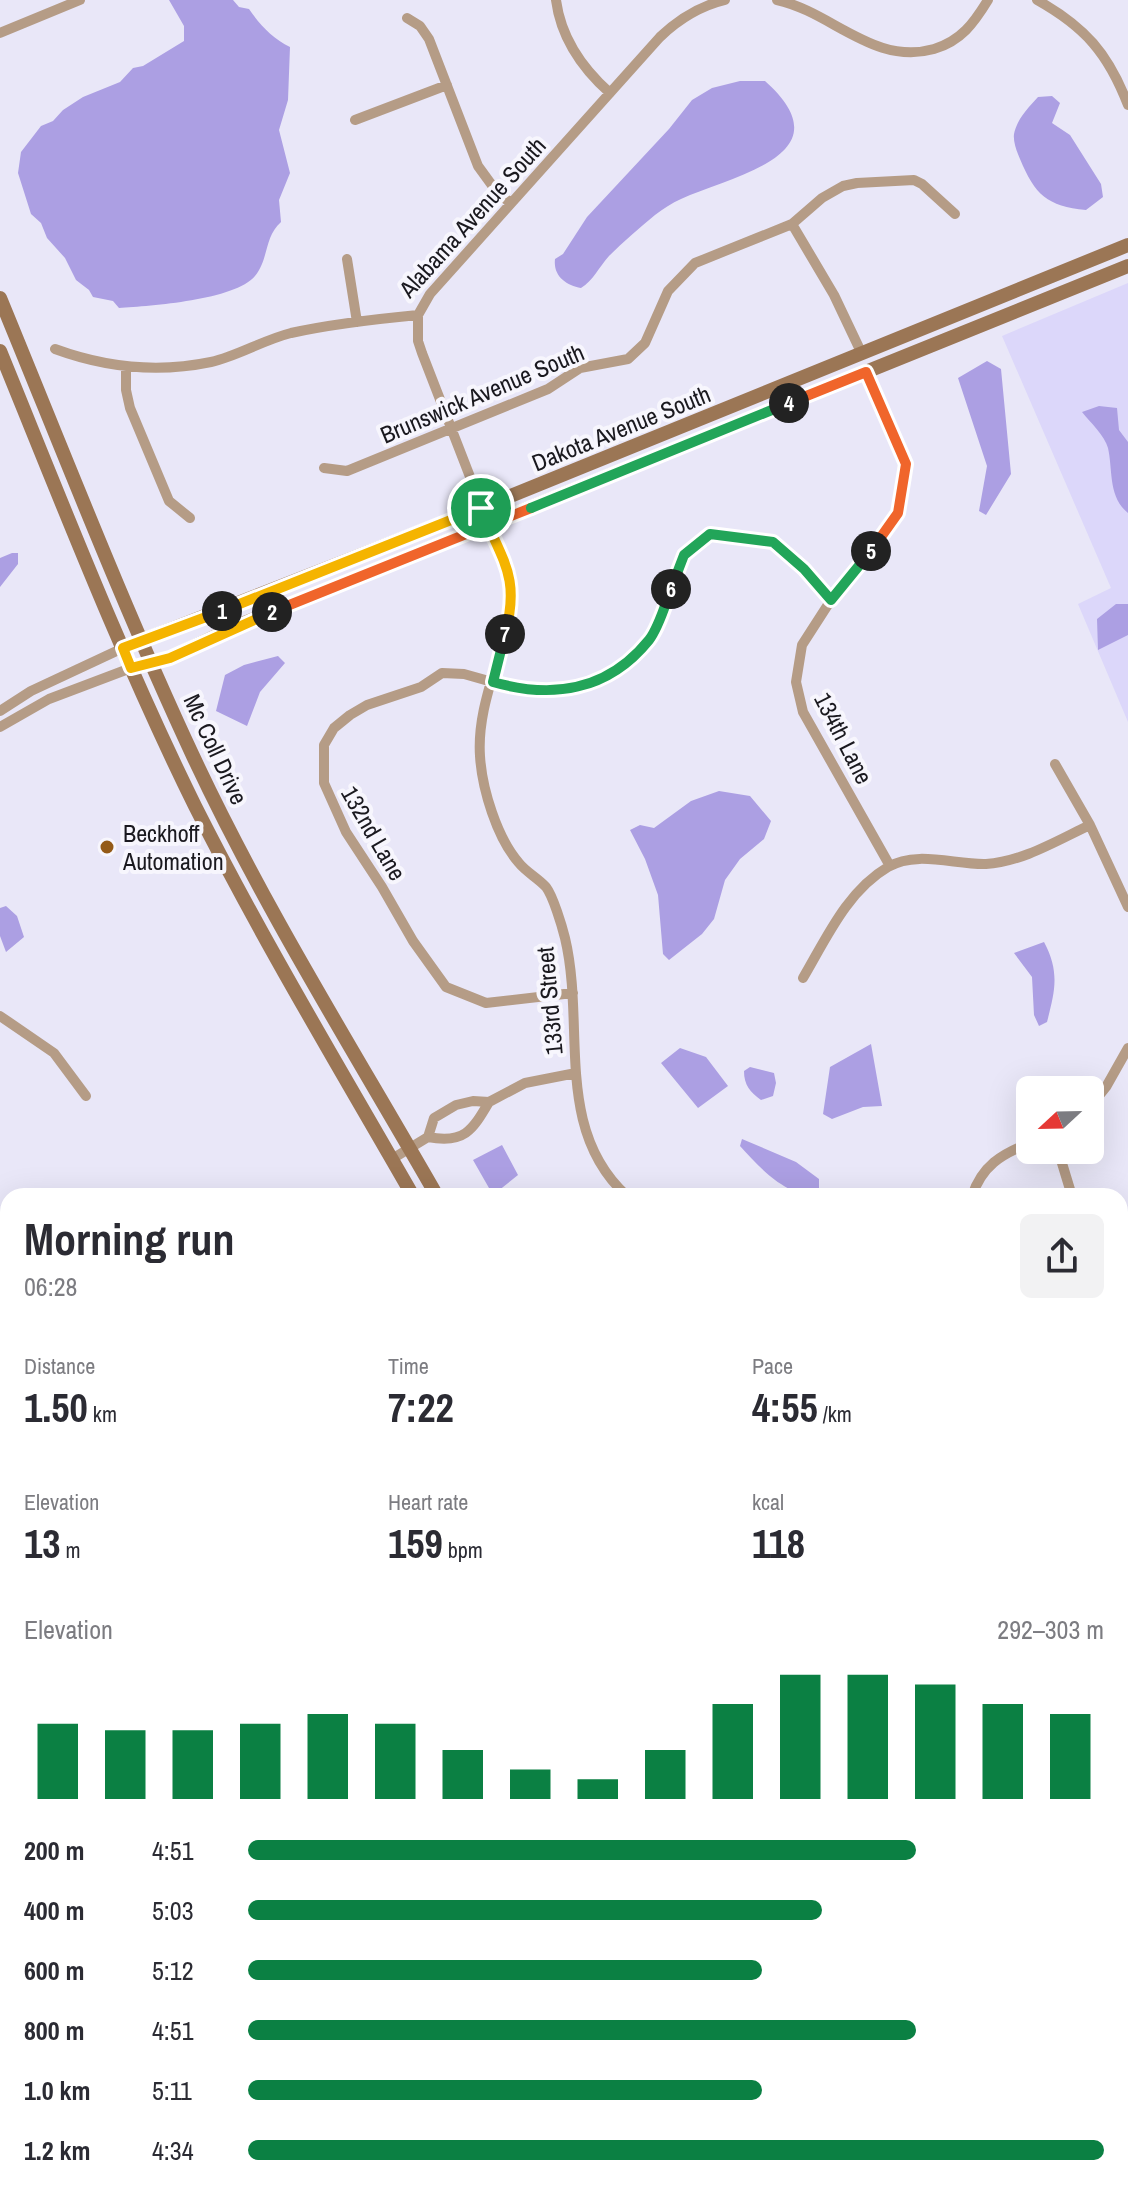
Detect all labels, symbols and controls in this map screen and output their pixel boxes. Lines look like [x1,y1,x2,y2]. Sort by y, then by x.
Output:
street label: Alabama Avenue South [391,130,553,305]
street label: Brunswick Avenue South [375,336,589,450]
street label: Dakota Avenue South [527,378,715,478]
pin: 4 [769,383,809,423]
text: 4 [784,388,794,418]
pin [447,474,515,542]
icon: arrive [459,486,503,530]
pin: 5 [851,531,891,571]
text: 5 [866,536,876,566]
pin: 6 [651,569,691,609]
text: 6 [666,574,676,604]
pin: 1 [202,591,242,631]
pin: 2 [252,592,292,632]
text: 1 [217,596,227,626]
text: 2 [267,597,277,627]
pin: 7 [485,614,525,654]
text: 7 [500,619,510,649]
street label: 134th Lane [807,687,881,789]
street label: Mc Coll Drive [177,689,255,809]
street label: 132nd Lane [334,780,414,886]
place label: Beckhoff Automation [122,817,224,877]
marker: Beckhoff Automation [98,838,116,856]
street label: 133rd Street [528,945,570,1056]
north arrow [1016,1076,1104,1164]
map controls [1016,1076,1104,1164]
text: Morning run [24,1209,234,1269]
button: share [1020,1214,1104,1298]
text: 06:28 [24,1269,77,1304]
text: Distance [24,1351,95,1381]
text: Time [388,1351,429,1381]
text: Pace [752,1351,793,1381]
text: 1.50 [24,1381,88,1434]
text: 7:22 [388,1381,454,1434]
text: 4:55 [752,1381,818,1434]
text: km [88,1399,117,1429]
text: /km [818,1399,852,1429]
text: Elevation [24,1487,99,1517]
text: Heart rate [388,1487,468,1517]
text: kcal [752,1487,784,1517]
text: 13 [24,1517,60,1570]
text: 159 [388,1517,443,1570]
text: 118 [752,1517,805,1570]
text: m [60,1535,81,1565]
text: bpm [443,1535,483,1565]
text: Elevation [24,1612,113,1647]
text: 292–303 m [997,1612,1104,1647]
text: 200 m [24,1833,84,1868]
text: 4:51 [152,1833,194,1868]
text: 400 m [24,1893,84,1928]
text: 5:03 [152,1893,194,1928]
text: 600 m [24,1953,84,1988]
text: 5:12 [152,1953,194,1988]
text: 800 m [24,2013,84,2048]
text: 4:51 [152,2013,194,2048]
text: 1.0 km [24,2073,90,2108]
text: 5:11 [152,2073,192,2108]
text: 1.2 km [24,2133,90,2168]
text: 4:34 [152,2133,194,2168]

